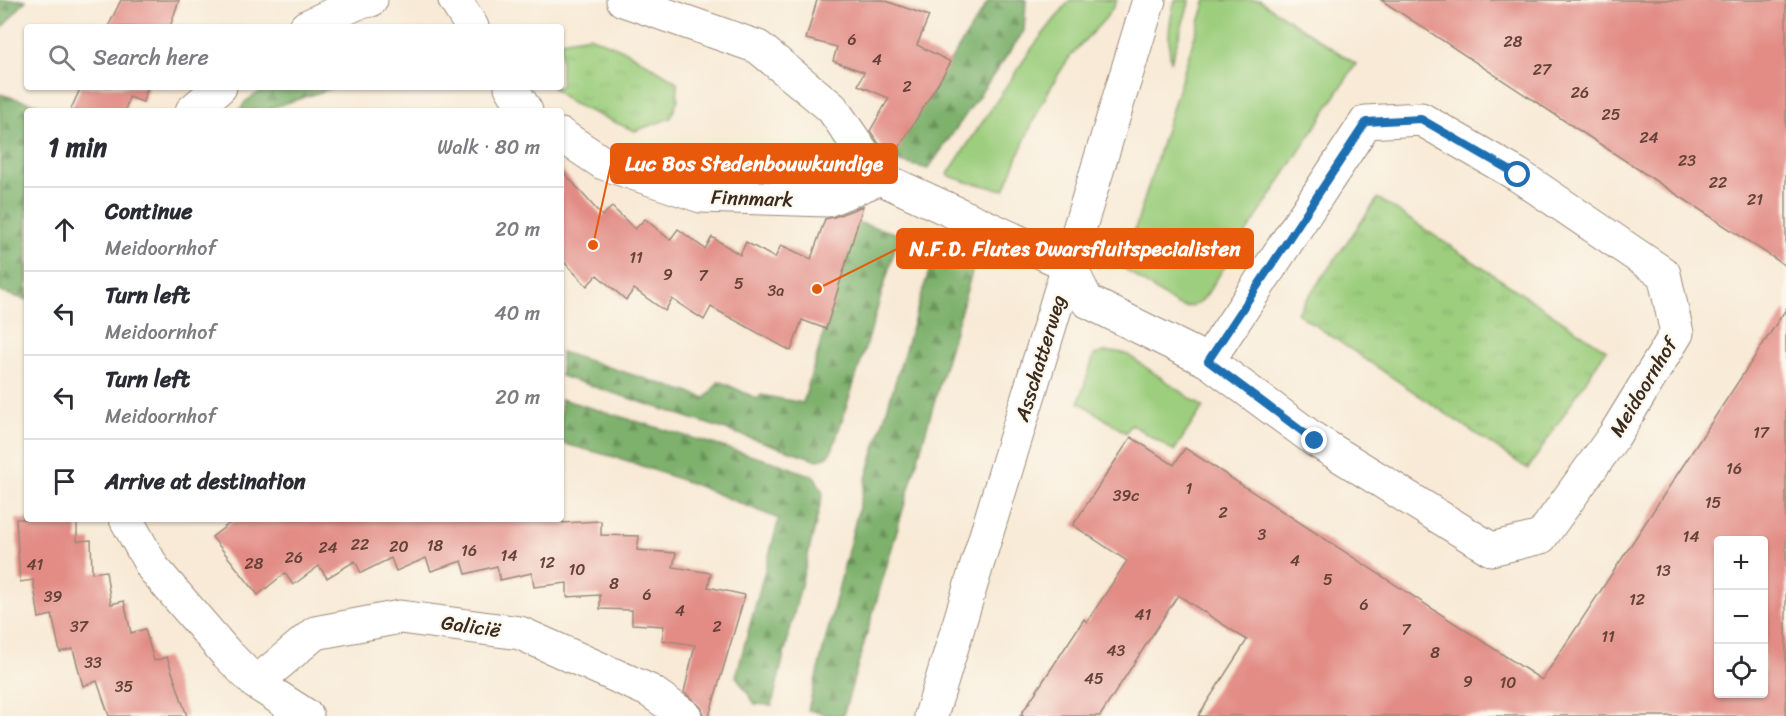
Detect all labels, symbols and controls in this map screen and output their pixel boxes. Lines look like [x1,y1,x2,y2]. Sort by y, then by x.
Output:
search box [24,24,564,90]
house number: 6 [847,25,857,54]
house number: 28 [1504,27,1523,56]
text: Search here [93,38,209,77]
icon: search [45,41,78,74]
house number: 4 [872,45,882,74]
house number: 27 [1533,55,1552,84]
house number: 2 [902,72,912,101]
house number: 26 [1571,78,1589,107]
house number: 25 [1601,100,1621,129]
house number: 24 [1639,123,1659,152]
text: 1 min [48,124,107,170]
text: Walk · 80 m [437,130,540,165]
callout: Luc Bos Stedenbouwkundige [611,144,897,183]
text: Luc Bos Stedenbouwkundige [625,145,884,183]
house number: 23 [1678,146,1696,175]
route start [1504,161,1530,187]
house number: 22 [1709,168,1727,197]
street label: Finnmark [710,180,794,217]
house number: 21 [1747,185,1763,214]
text: Continue [105,192,193,231]
text: 20 m [495,212,540,247]
icon: ahead [48,213,81,246]
callout: N.F.D. Flutes Dwarsfluitspecialisten [897,229,1253,268]
text: N.F.D. Flutes Dwarsfluitspecialisten [908,230,1241,268]
text: Meidoornhof [105,231,216,266]
house number: 11 [629,243,643,272]
house number: 9 [663,260,673,289]
house number: 7 [698,261,708,290]
house number: 5 [734,269,744,298]
text: Turn left [105,276,190,315]
house number: 3a [768,276,784,305]
street label: Asschatterweg [1004,291,1076,427]
text: 40 m [494,296,540,331]
icon: left [48,297,81,330]
text: Meidoornhof [105,315,216,350]
street label: Meidoornhof [1600,329,1688,444]
text: Turn left [105,360,190,399]
text: 20 m [495,380,540,415]
icon: left [48,381,81,414]
text: Meidoornhof [105,399,216,434]
house number: 17 [1753,418,1770,447]
route end [1301,427,1327,453]
house number: 16 [1726,454,1742,483]
text: Arrive at destination [105,462,306,501]
icon: arrive [48,465,81,498]
house number: 1 [1186,474,1193,503]
house number: 39c [1113,481,1139,510]
house number: 15 [1705,488,1722,517]
house number: 2 [1218,498,1228,527]
house number: 3 [1258,520,1267,549]
house number: 14 [1683,522,1699,551]
house number: 22 [351,530,369,559]
house number: 18 [427,531,444,560]
house number: 20 [389,532,409,561]
house number: 24 [318,533,338,562]
house number: 16 [461,536,477,565]
map controls [1714,536,1768,698]
button: + [1714,536,1768,590]
house number: 14 [501,541,517,570]
house number: 26 [285,543,303,572]
house number: 4 [1290,546,1300,575]
house number: 12 [539,548,555,577]
house number: 28 [245,549,264,578]
house number: 41 [27,550,44,579]
house number: 10 [569,555,585,584]
house number: 13 [1655,556,1671,585]
house number: 5 [1323,565,1333,594]
house number: 8 [609,569,619,598]
house number: 6 [642,580,652,609]
house number: 39 [44,582,62,611]
house number: 12 [1629,585,1645,614]
house number: 6 [1359,590,1369,619]
button: − [1714,590,1768,644]
house number: 4 [675,596,685,625]
house number: 41 [1135,600,1152,629]
street label: Galicië [439,605,504,648]
house number: 37 [70,612,89,641]
house number: 2 [712,612,722,641]
house number: 7 [1401,615,1411,644]
house number: 11 [1601,622,1615,651]
house number: 43 [1107,636,1126,665]
house number: 8 [1430,638,1440,667]
button: locate [1714,644,1768,698]
house number: 33 [84,648,102,677]
house number: 45 [1084,664,1104,693]
house number: 9 [1463,667,1473,696]
house number: 10 [1500,668,1516,697]
house number: 35 [115,672,134,701]

